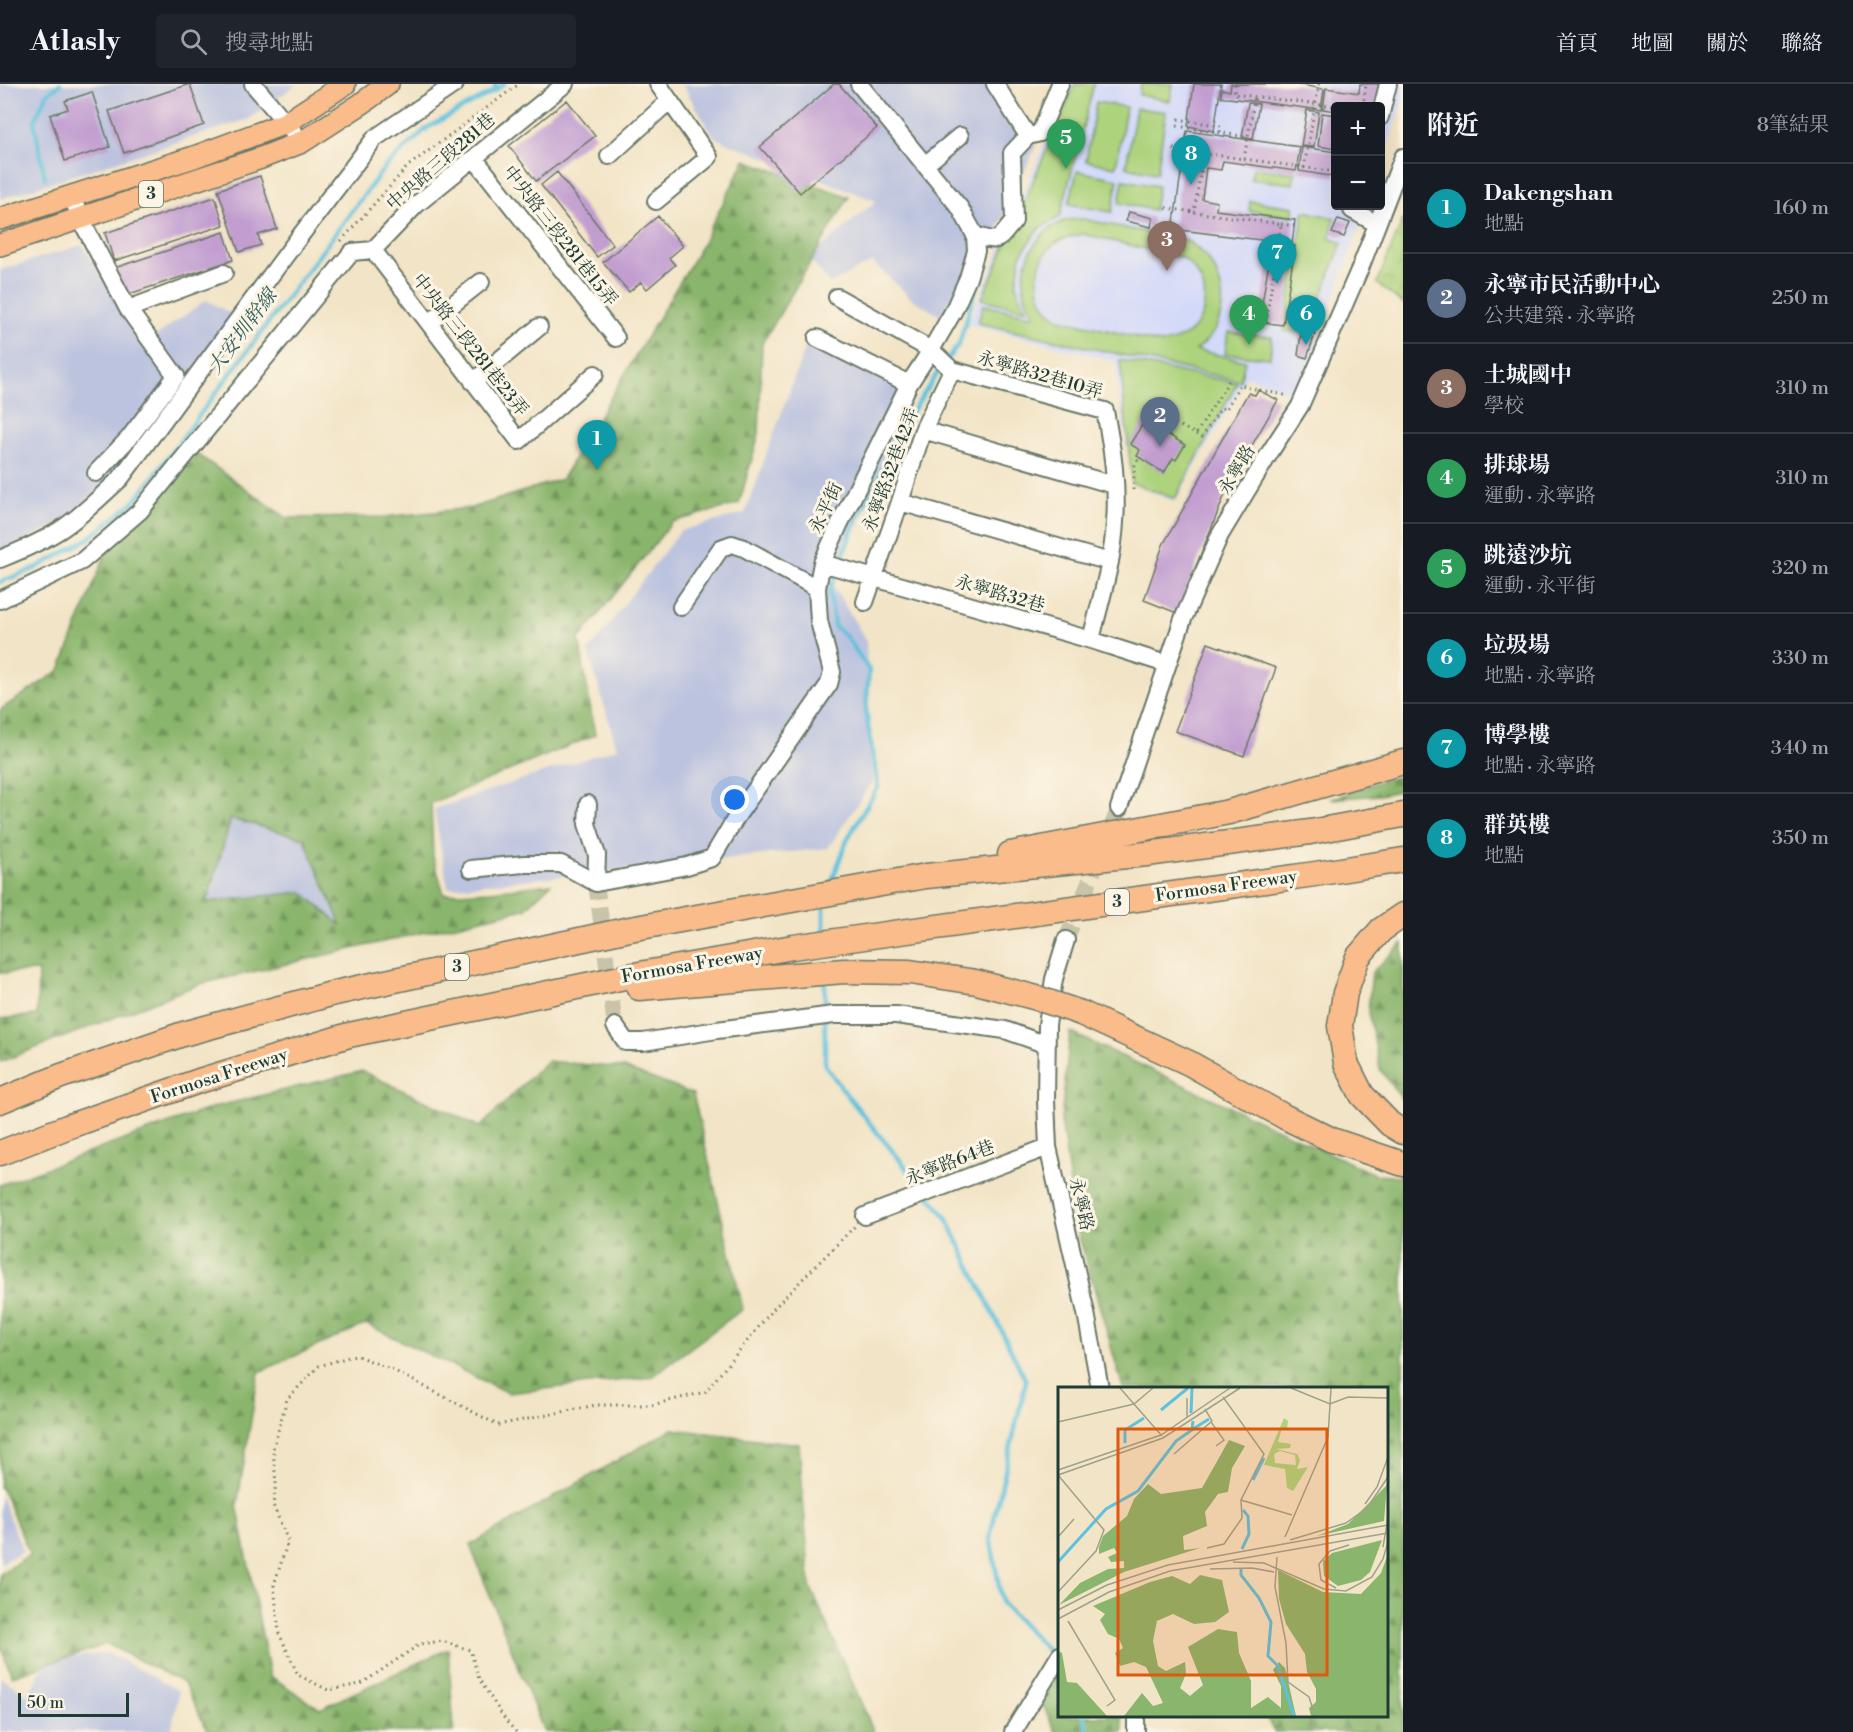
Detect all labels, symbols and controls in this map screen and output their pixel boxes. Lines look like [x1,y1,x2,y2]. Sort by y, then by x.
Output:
search box [156,14,576,68]
text: Atlasly [30,24,120,59]
icon: search [177,25,210,58]
text: 搜尋地點 [225,30,313,57]
text: 首頁 [1556,31,1598,57]
text: 地圖 [1631,31,1673,57]
text: 關於 [1706,31,1748,57]
text: 聯絡 [1781,31,1823,57]
map controls [1331,102,1385,210]
button: + [1331,102,1385,156]
street label: 中央路三段281巷 [382,108,500,216]
text: 附近 [1427,110,1479,142]
text: 8筆結果 [1757,113,1829,138]
pin: 5 [1046,120,1086,169]
pin: 8 [1172,135,1210,185]
button: − [1331,156,1385,210]
street label: 中央路三段281巷15弄 [498,161,622,311]
text: Dakengshan [1484,180,1613,207]
road number: 3 [139,181,163,207]
text: 1 [1442,196,1451,221]
text: 160 m [1774,196,1829,221]
text: 地點 [1484,212,1524,237]
pin: 3 [1148,222,1186,271]
pin: 7 [1258,234,1296,284]
street label: 中央路三段281巷23弄 [407,269,533,421]
text: 永寧市民活動中心 [1484,272,1660,299]
water label: 大安圳幹線 [203,283,284,379]
text: 2 [1440,286,1453,311]
text: 250 m [1772,286,1829,311]
pin: 4 [1230,296,1268,345]
pin: 6 [1286,296,1326,345]
text: 公共建築 · 永寧路 [1484,304,1636,329]
street label: 永寧路32巷10弄 [975,346,1105,404]
text: 土城國中 [1484,362,1572,389]
text: 3 [1440,376,1453,401]
text: 310 m [1776,376,1829,401]
text: 學校 [1484,394,1524,419]
pin: 2 [1140,398,1180,447]
street label: 永寧路32巷42弄 [858,404,924,536]
pin: 1 [578,420,616,470]
street label: 永寧路 [1213,441,1261,499]
text: 排球場 [1484,452,1550,479]
text: 4 [1440,466,1453,491]
text: 310 m [1776,466,1829,491]
street label: 永平街 [804,479,848,537]
text: 運動 · 永寧路 [1484,484,1596,509]
text: 跳遠沙坑 [1484,542,1572,569]
text: 5 [1440,556,1453,581]
text: 320 m [1772,556,1829,581]
street label: 永寧路32巷 [953,570,1047,618]
text: 運動 · 永平街 [1484,574,1596,599]
text: 垃圾場 [1484,632,1550,659]
text: 6 [1440,646,1453,671]
text: 330 m [1772,646,1829,671]
text: 地點 · 永寧路 [1484,664,1596,689]
text: 博學樓 [1484,722,1550,749]
text: 7 [1441,736,1452,761]
text: 340 m [1771,736,1829,761]
text: 地點 · 永寧路 [1484,754,1596,779]
your location [720,785,749,814]
text: 群英樓 [1484,812,1550,839]
text: 8 [1440,826,1453,851]
text: 350 m [1772,826,1829,851]
text: 地點 [1484,844,1524,869]
street label: Formosa Freeway [1154,865,1299,907]
road number: 3 [1105,889,1129,915]
street label: Formosa Freeway [620,941,765,989]
road number: 3 [445,954,469,980]
street label: Formosa Freeway [147,1043,291,1109]
street label: 永寧路64巷 [902,1135,998,1191]
street label: 永寧路 [1064,1175,1098,1233]
inset map [1058,1387,1388,1717]
scale bar [18,1690,129,1718]
text: 50 m [27,1693,64,1713]

